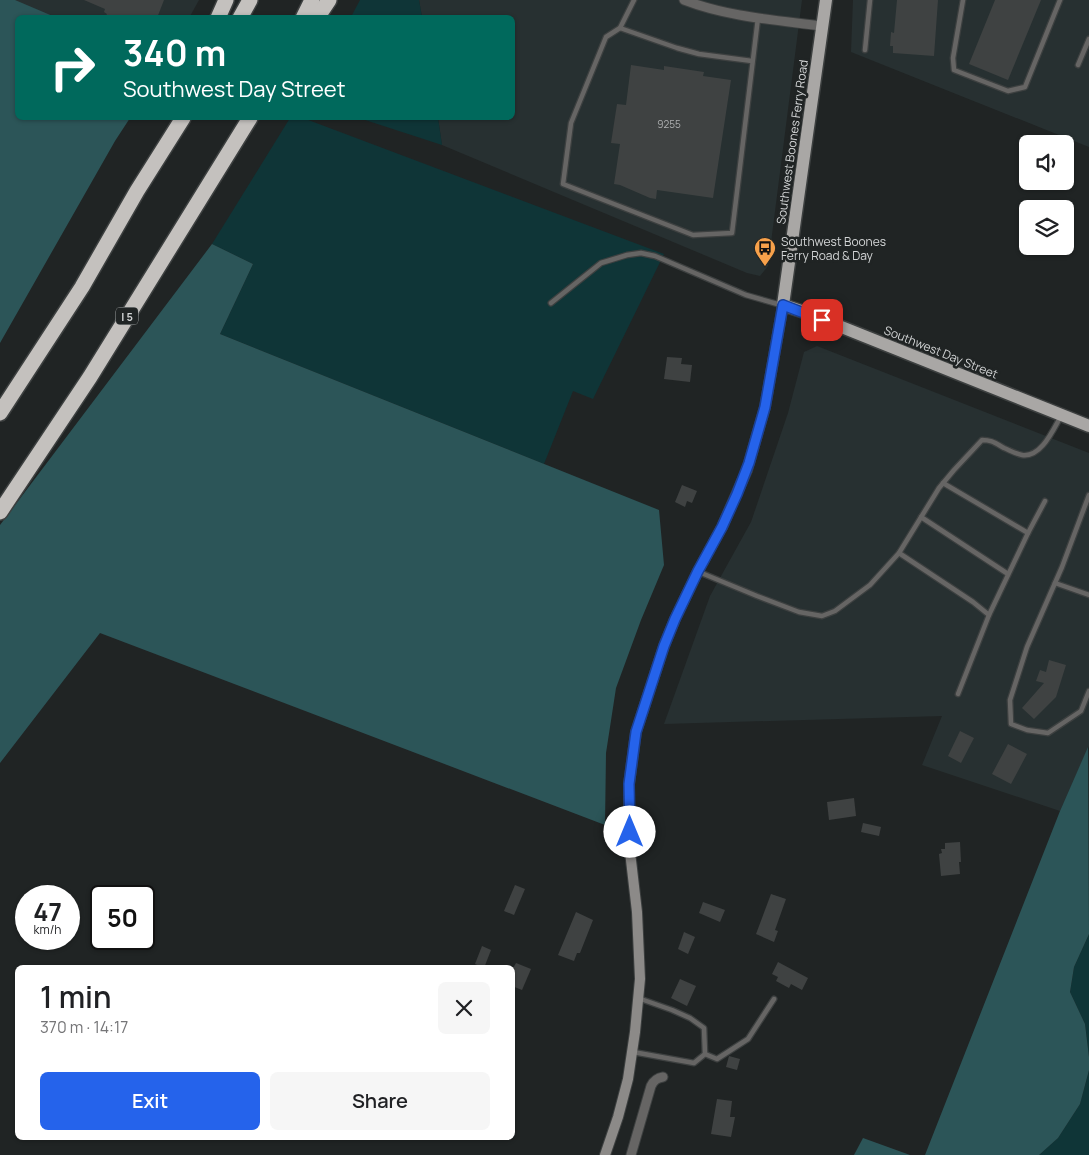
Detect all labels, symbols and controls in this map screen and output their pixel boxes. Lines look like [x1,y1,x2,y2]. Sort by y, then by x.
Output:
text: 340 m [123,29,226,77]
icon: right [40,35,105,100]
street label: Southwest Boones Ferry Road [772,59,812,225]
text: Southwest Day Street [123,74,346,104]
house number: 9255 [657,117,681,131]
map controls [1019,135,1074,255]
button: sound [1019,135,1074,190]
button: layers [1019,200,1074,255]
place label: Southwest Boones Ferry Road & Day [781,233,886,264]
bus stop icon: Southwest Boones Ferry Road & Day [753,236,777,267]
pin [801,299,843,341]
icon: arrive [808,306,836,334]
road number: I 5 [116,308,138,324]
street label: Southwest Day Street [882,321,1001,383]
position arrow [603,805,655,857]
speed limit sign: 50 [90,885,155,950]
text: 47 [33,894,62,929]
text: km/h [34,921,61,938]
text: 1 min [40,976,112,1017]
button: close [438,982,490,1034]
text: 370 m · 14:17 [40,1016,128,1038]
button: Exit [40,1072,260,1130]
button: Share [270,1072,490,1130]

